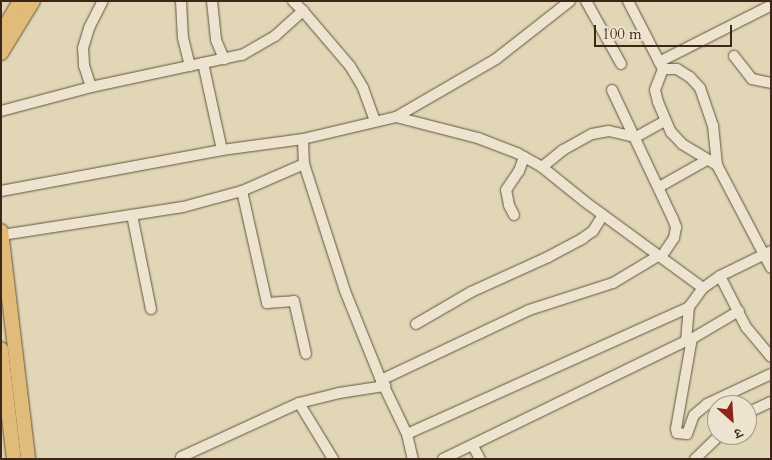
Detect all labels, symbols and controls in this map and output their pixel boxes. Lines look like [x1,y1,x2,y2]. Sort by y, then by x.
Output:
scale bar [597,15,734,47]
text: 100 m [602,24,642,44]
north arrow [707,395,757,445]
text: उ [731,423,746,443]

